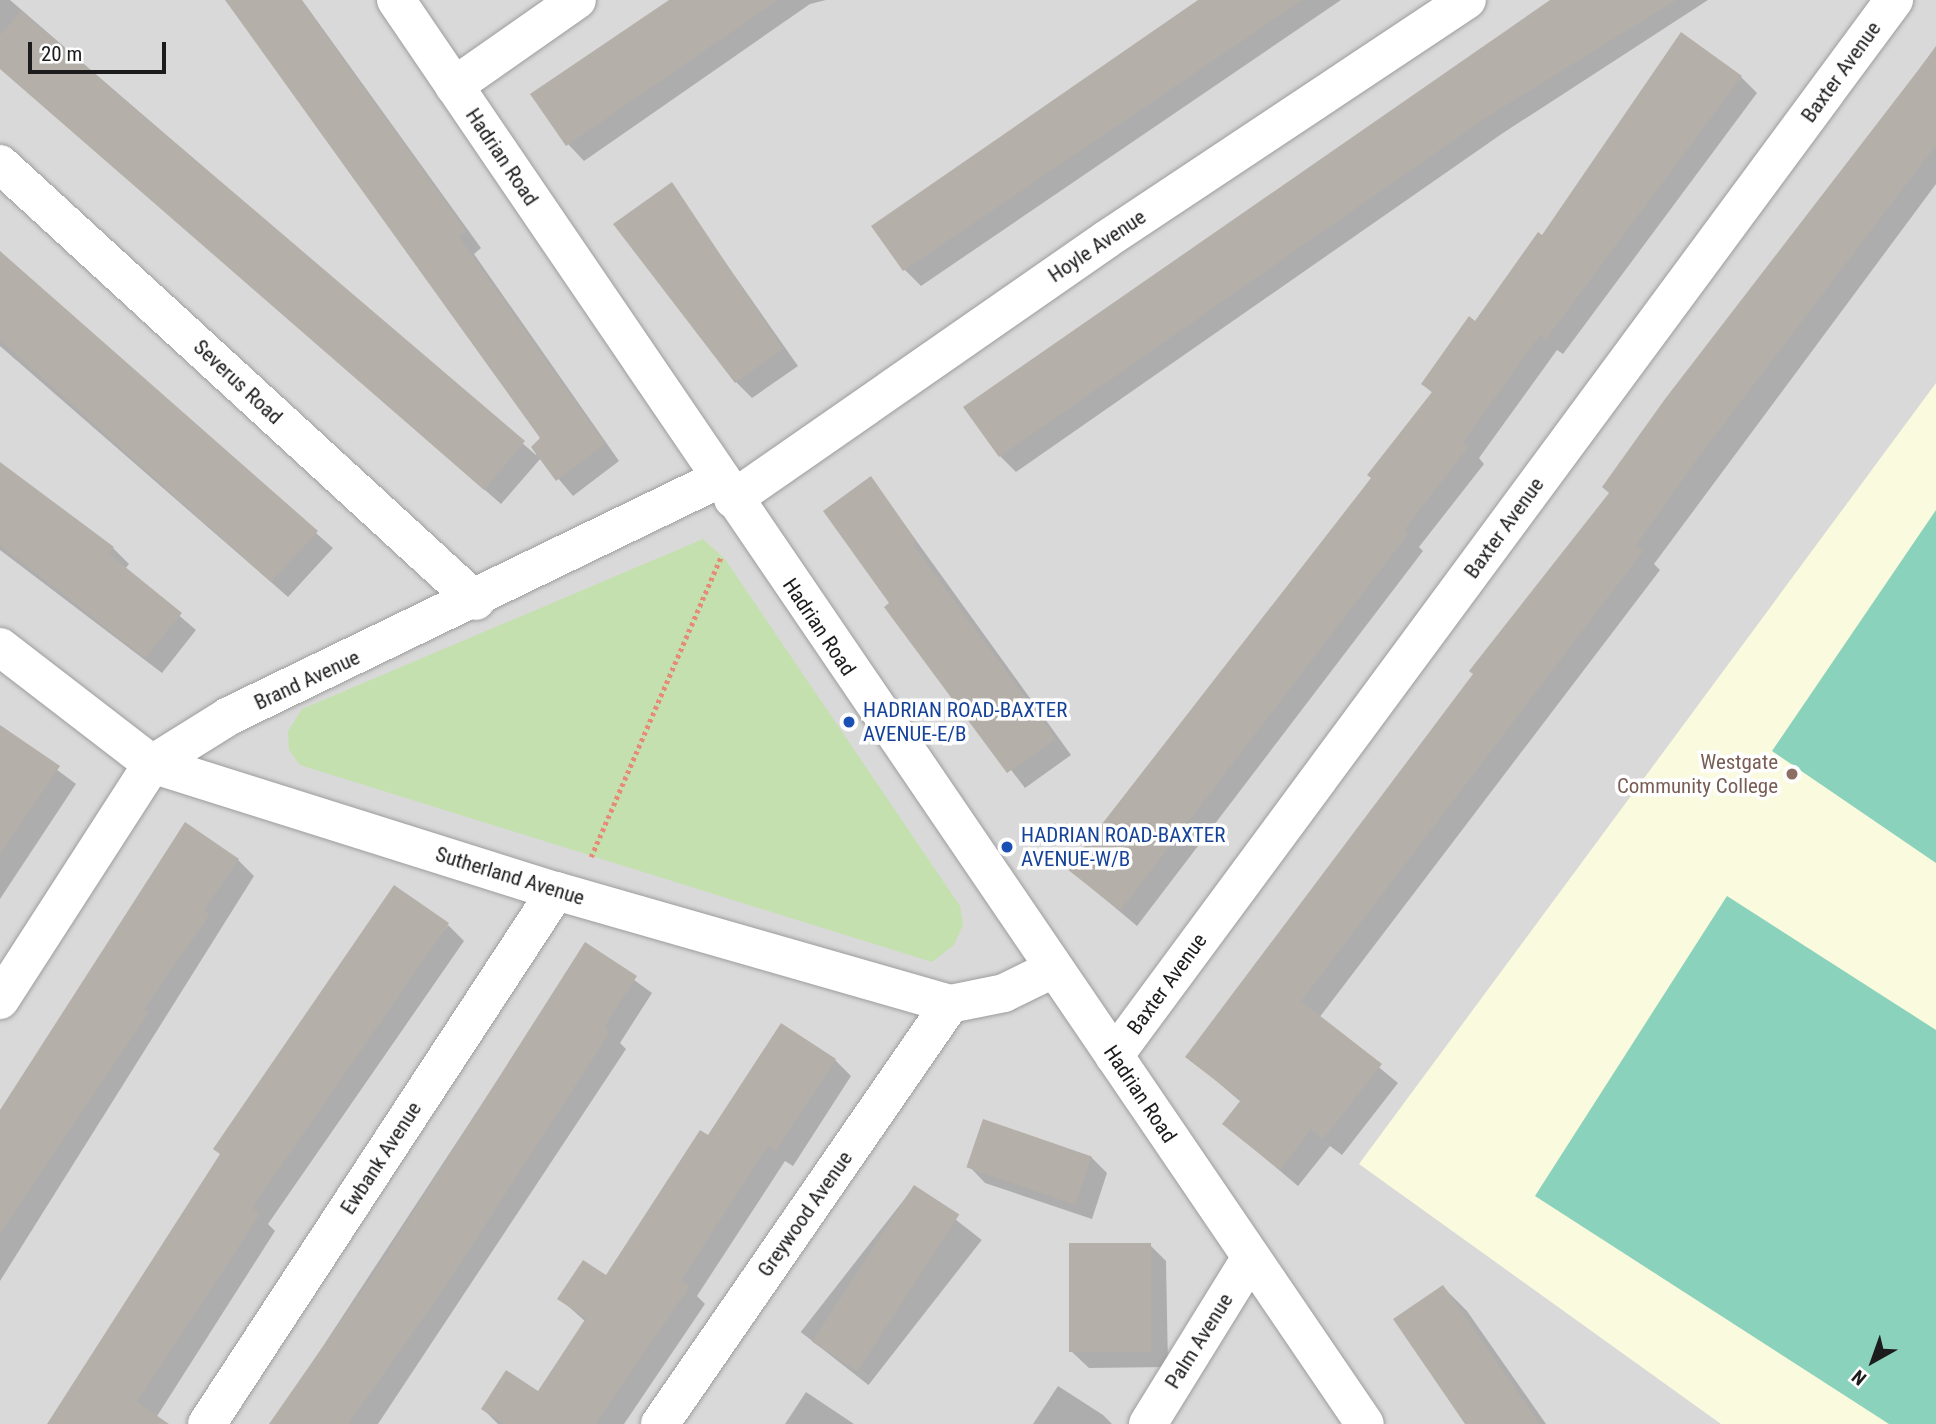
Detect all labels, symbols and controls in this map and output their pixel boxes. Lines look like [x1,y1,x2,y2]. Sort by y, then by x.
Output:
street label: Baxter Avenue [1796,17,1886,127]
scale bar [32,28,170,72]
text: 20 m [41,42,82,66]
street label: Hadrian Road [460,104,544,210]
street label: Hoyle Avenue [1043,204,1151,288]
street label: Severus Road [188,334,288,430]
street label: Baxter Avenue [1459,473,1549,583]
street label: Hadrian Road [777,574,861,680]
street label: Brand Avenue [250,645,364,715]
place label: HADRIAN ROAD-BAXTER AVENUE-E/B [863,697,1067,747]
marker: HADRIAN ROAD-BAXTER AVENUE-E/B [841,714,857,730]
place label: Westgate Community College [1617,749,1778,799]
marker: Westgate Community College [1784,766,1800,782]
place label: HADRIAN ROAD-BAXTER AVENUE-W/B [1021,822,1225,872]
marker: HADRIAN ROAD-BAXTER AVENUE-W/B [999,839,1015,855]
street label: Sutherland Avenue [432,841,588,911]
street label: Baxter Avenue [1122,929,1212,1039]
street label: Hadrian Road [1098,1041,1182,1147]
street label: Ewbank Avenue [335,1097,427,1219]
street label: Greywood Avenue [752,1146,858,1282]
street label: Palm Avenue [1160,1289,1238,1393]
north arrow [1838,1326,1908,1396]
text: N [1847,1365,1871,1390]

